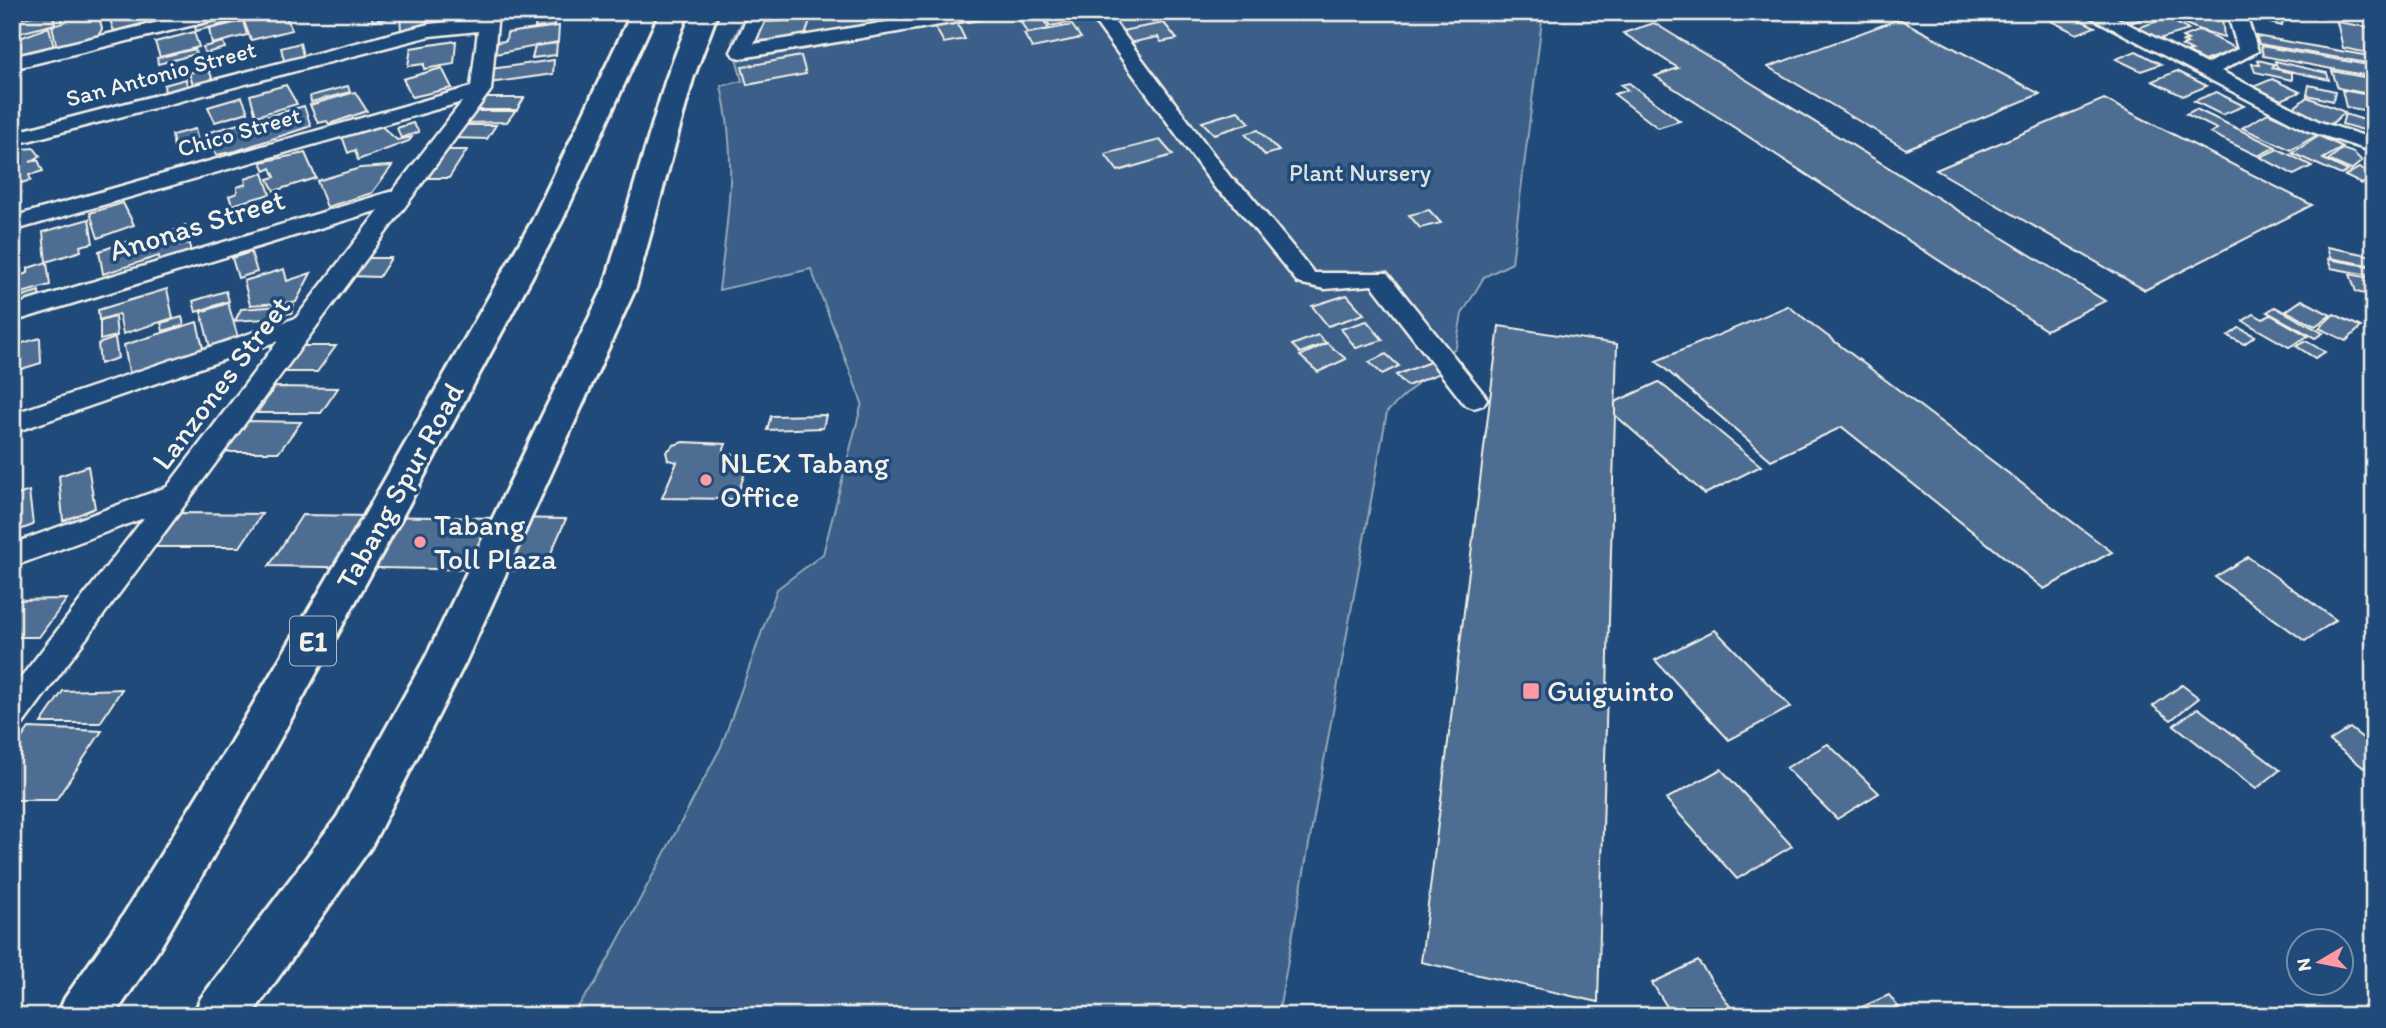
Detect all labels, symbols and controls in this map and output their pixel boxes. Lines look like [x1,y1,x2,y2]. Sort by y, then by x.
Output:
street label: San Antonio Street [63,34,259,113]
street label: Chico Street [174,100,304,163]
park label: Plant Nursery [1289,158,1431,187]
street label: Anonas Street [104,180,289,269]
street label: Lanzones Street [143,288,298,477]
street label: Tabang Spur Road [328,376,472,596]
place label: NLEX Tabang Office [720,444,890,515]
marker: NLEX Tabang Office [698,472,714,488]
place label: Tabang Toll Plaza [434,506,557,577]
marker: Tabang Toll Plaza [412,534,428,550]
road number: E1 [290,616,336,666]
place label: Guiguinto [1547,672,1674,709]
marker: Guiguinto [1521,681,1541,701]
north arrow [2284,926,2354,996]
text: N [2291,957,2316,973]

